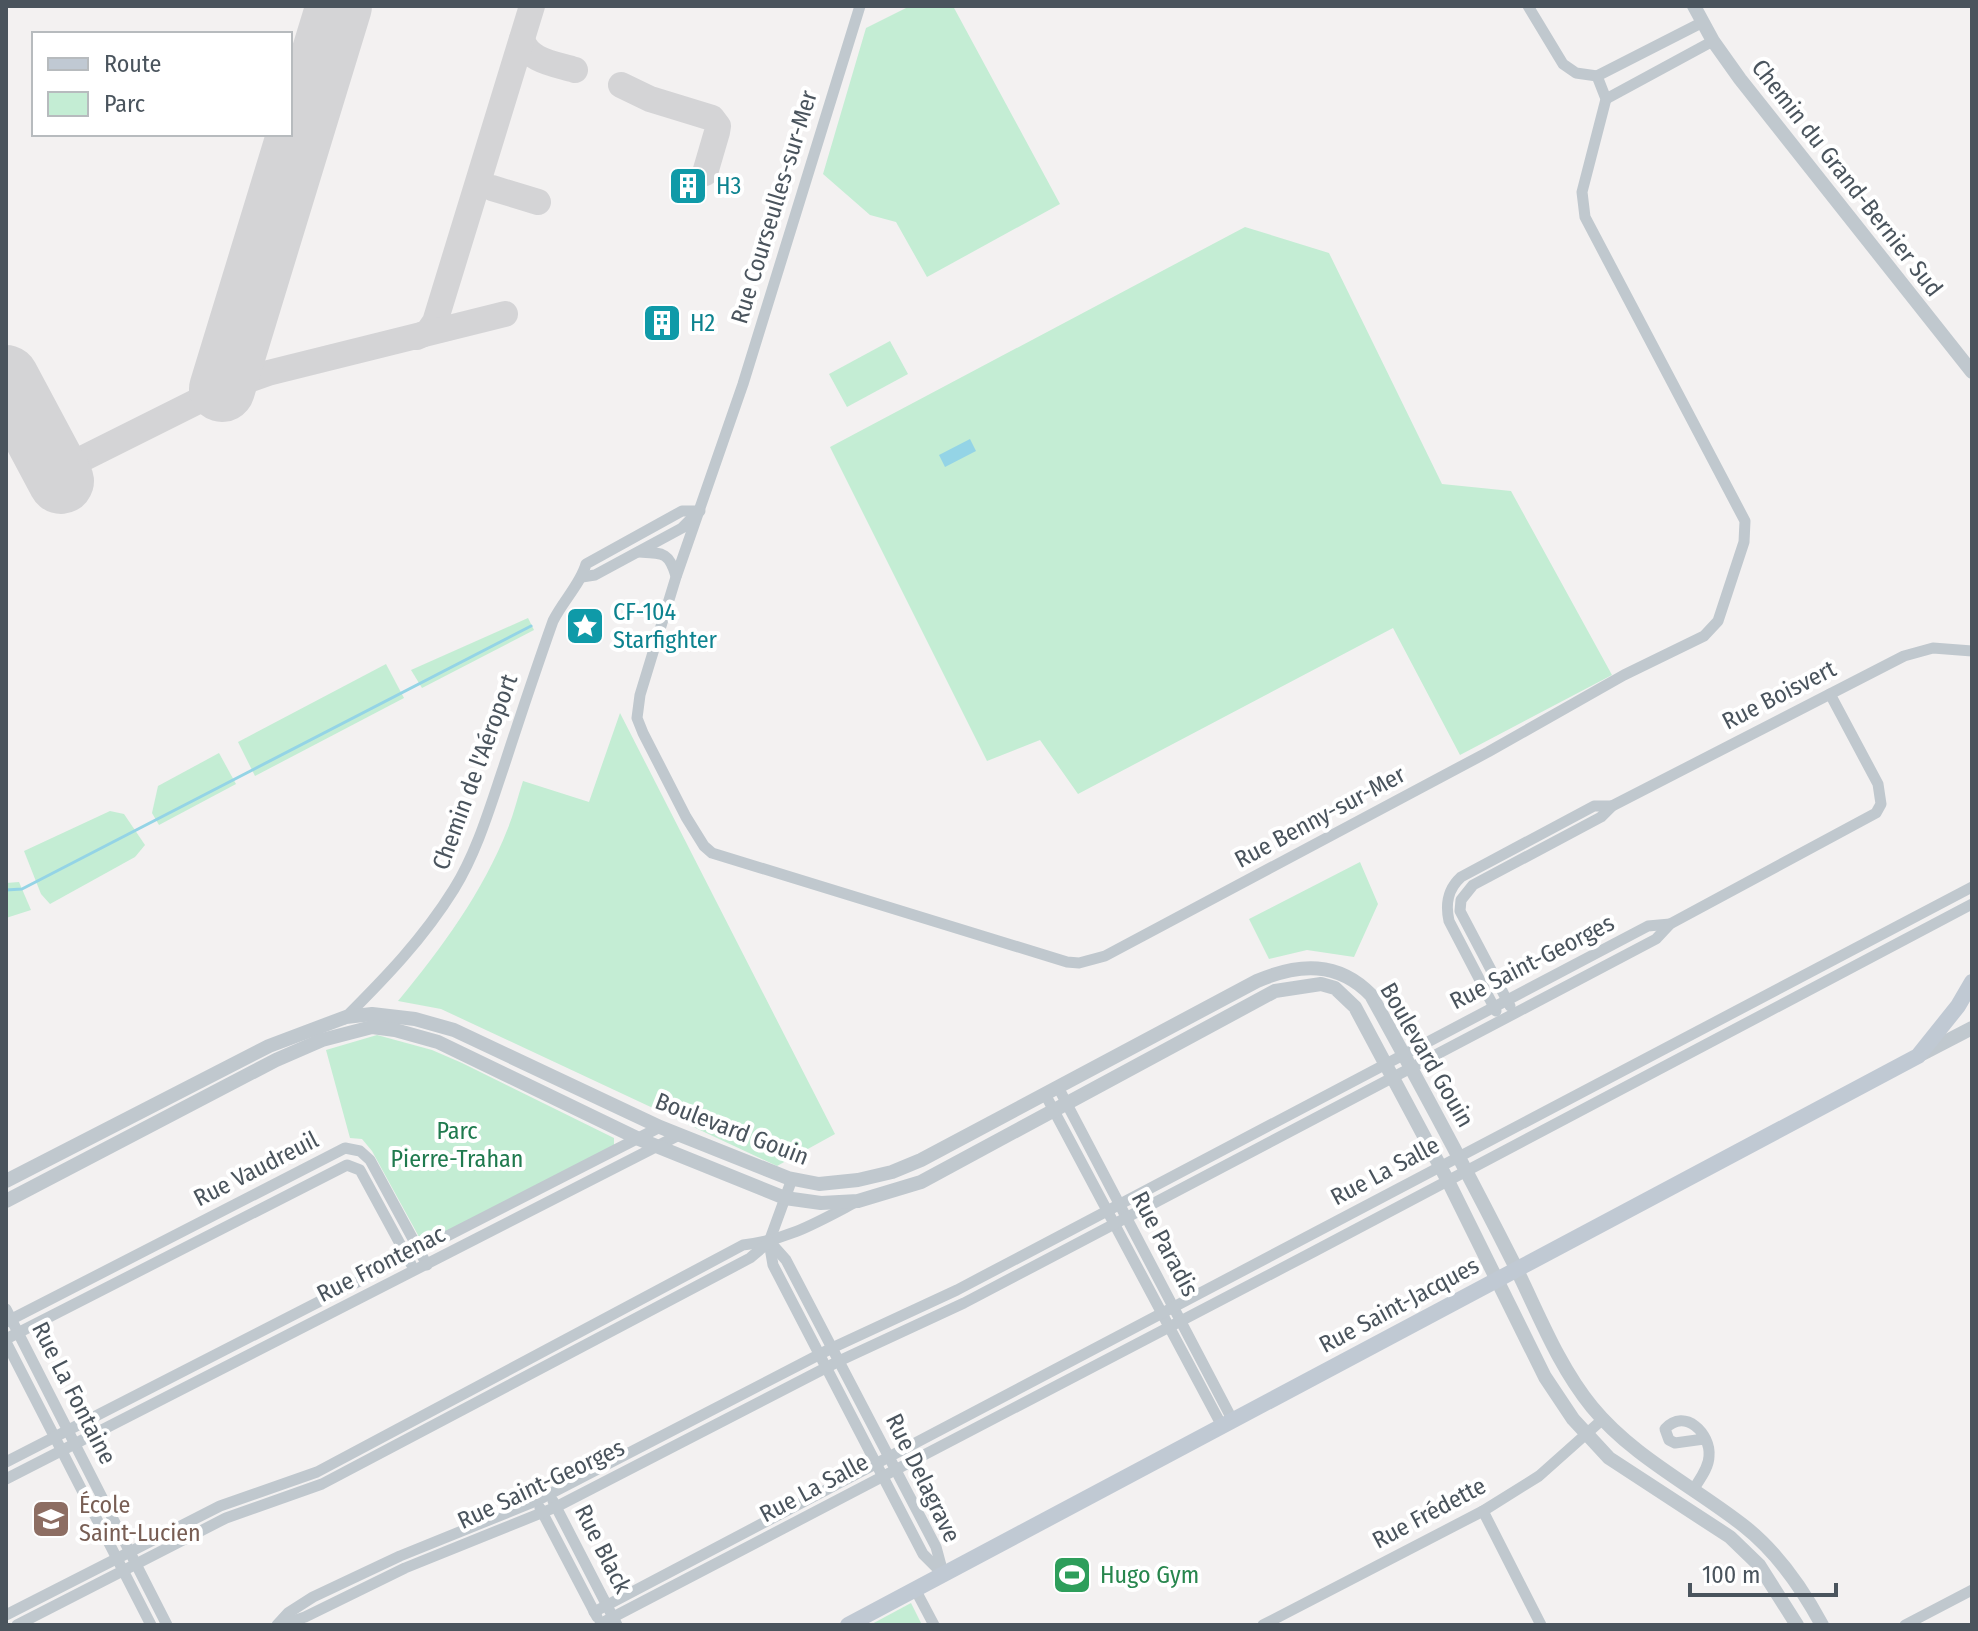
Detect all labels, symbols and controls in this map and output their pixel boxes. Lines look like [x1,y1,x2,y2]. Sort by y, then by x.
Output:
legend [32,32,292,136]
text: Route [104,50,161,78]
street label: Chemin du Grand-Bernier Sud [1746,54,1948,302]
street label: Rue Courseulles-sur-Mer [725,86,823,327]
text: Parc [104,90,145,118]
building icon: H3 [667,165,709,207]
place label: H3 [716,172,741,200]
building icon: H2 [641,302,683,344]
place label: H2 [690,309,715,337]
place label: CF-104 Starfighter [613,598,718,654]
place icon: CF-104 Starfighter [564,605,606,647]
street label: Rue Boisvert [1718,654,1841,736]
street label: Chemin de l'Aéroport [427,670,523,874]
street label: Rue Benny-sur-Mer [1230,760,1411,874]
street label: Rue Saint-Georges [1445,909,1619,1015]
street label: Boulevard Gouin [1374,978,1480,1132]
street label: Boulevard Gouin [651,1087,813,1171]
park label: Parc Pierre-Trahan [391,1117,523,1173]
street label: Rue Vaudreuil [189,1126,323,1212]
street label: Rue La Salle [1326,1131,1444,1211]
street label: Rue Paradis [1126,1187,1204,1301]
street label: Rue Frontenac [312,1220,450,1308]
street label: Rue Saint-Jacques [1314,1251,1484,1359]
street label: Rue La Fontaine [26,1317,122,1469]
street label: Rue Delagrave [880,1409,966,1547]
street label: Rue Saint-Georges [453,1433,629,1535]
street label: Rue La Salle [755,1448,873,1528]
street label: Rue Frédette [1368,1471,1490,1555]
place label: École Saint-Lucien [79,1490,201,1547]
school or university icon: École Saint-Lucien [30,1498,72,1540]
street label: Rue Black [569,1500,638,1599]
scale bar [1690,1547,1836,1597]
sports icon: Hugo Gym [1051,1554,1093,1596]
place label: Hugo Gym [1100,1561,1199,1589]
text: 100 m [1702,1561,1760,1589]

